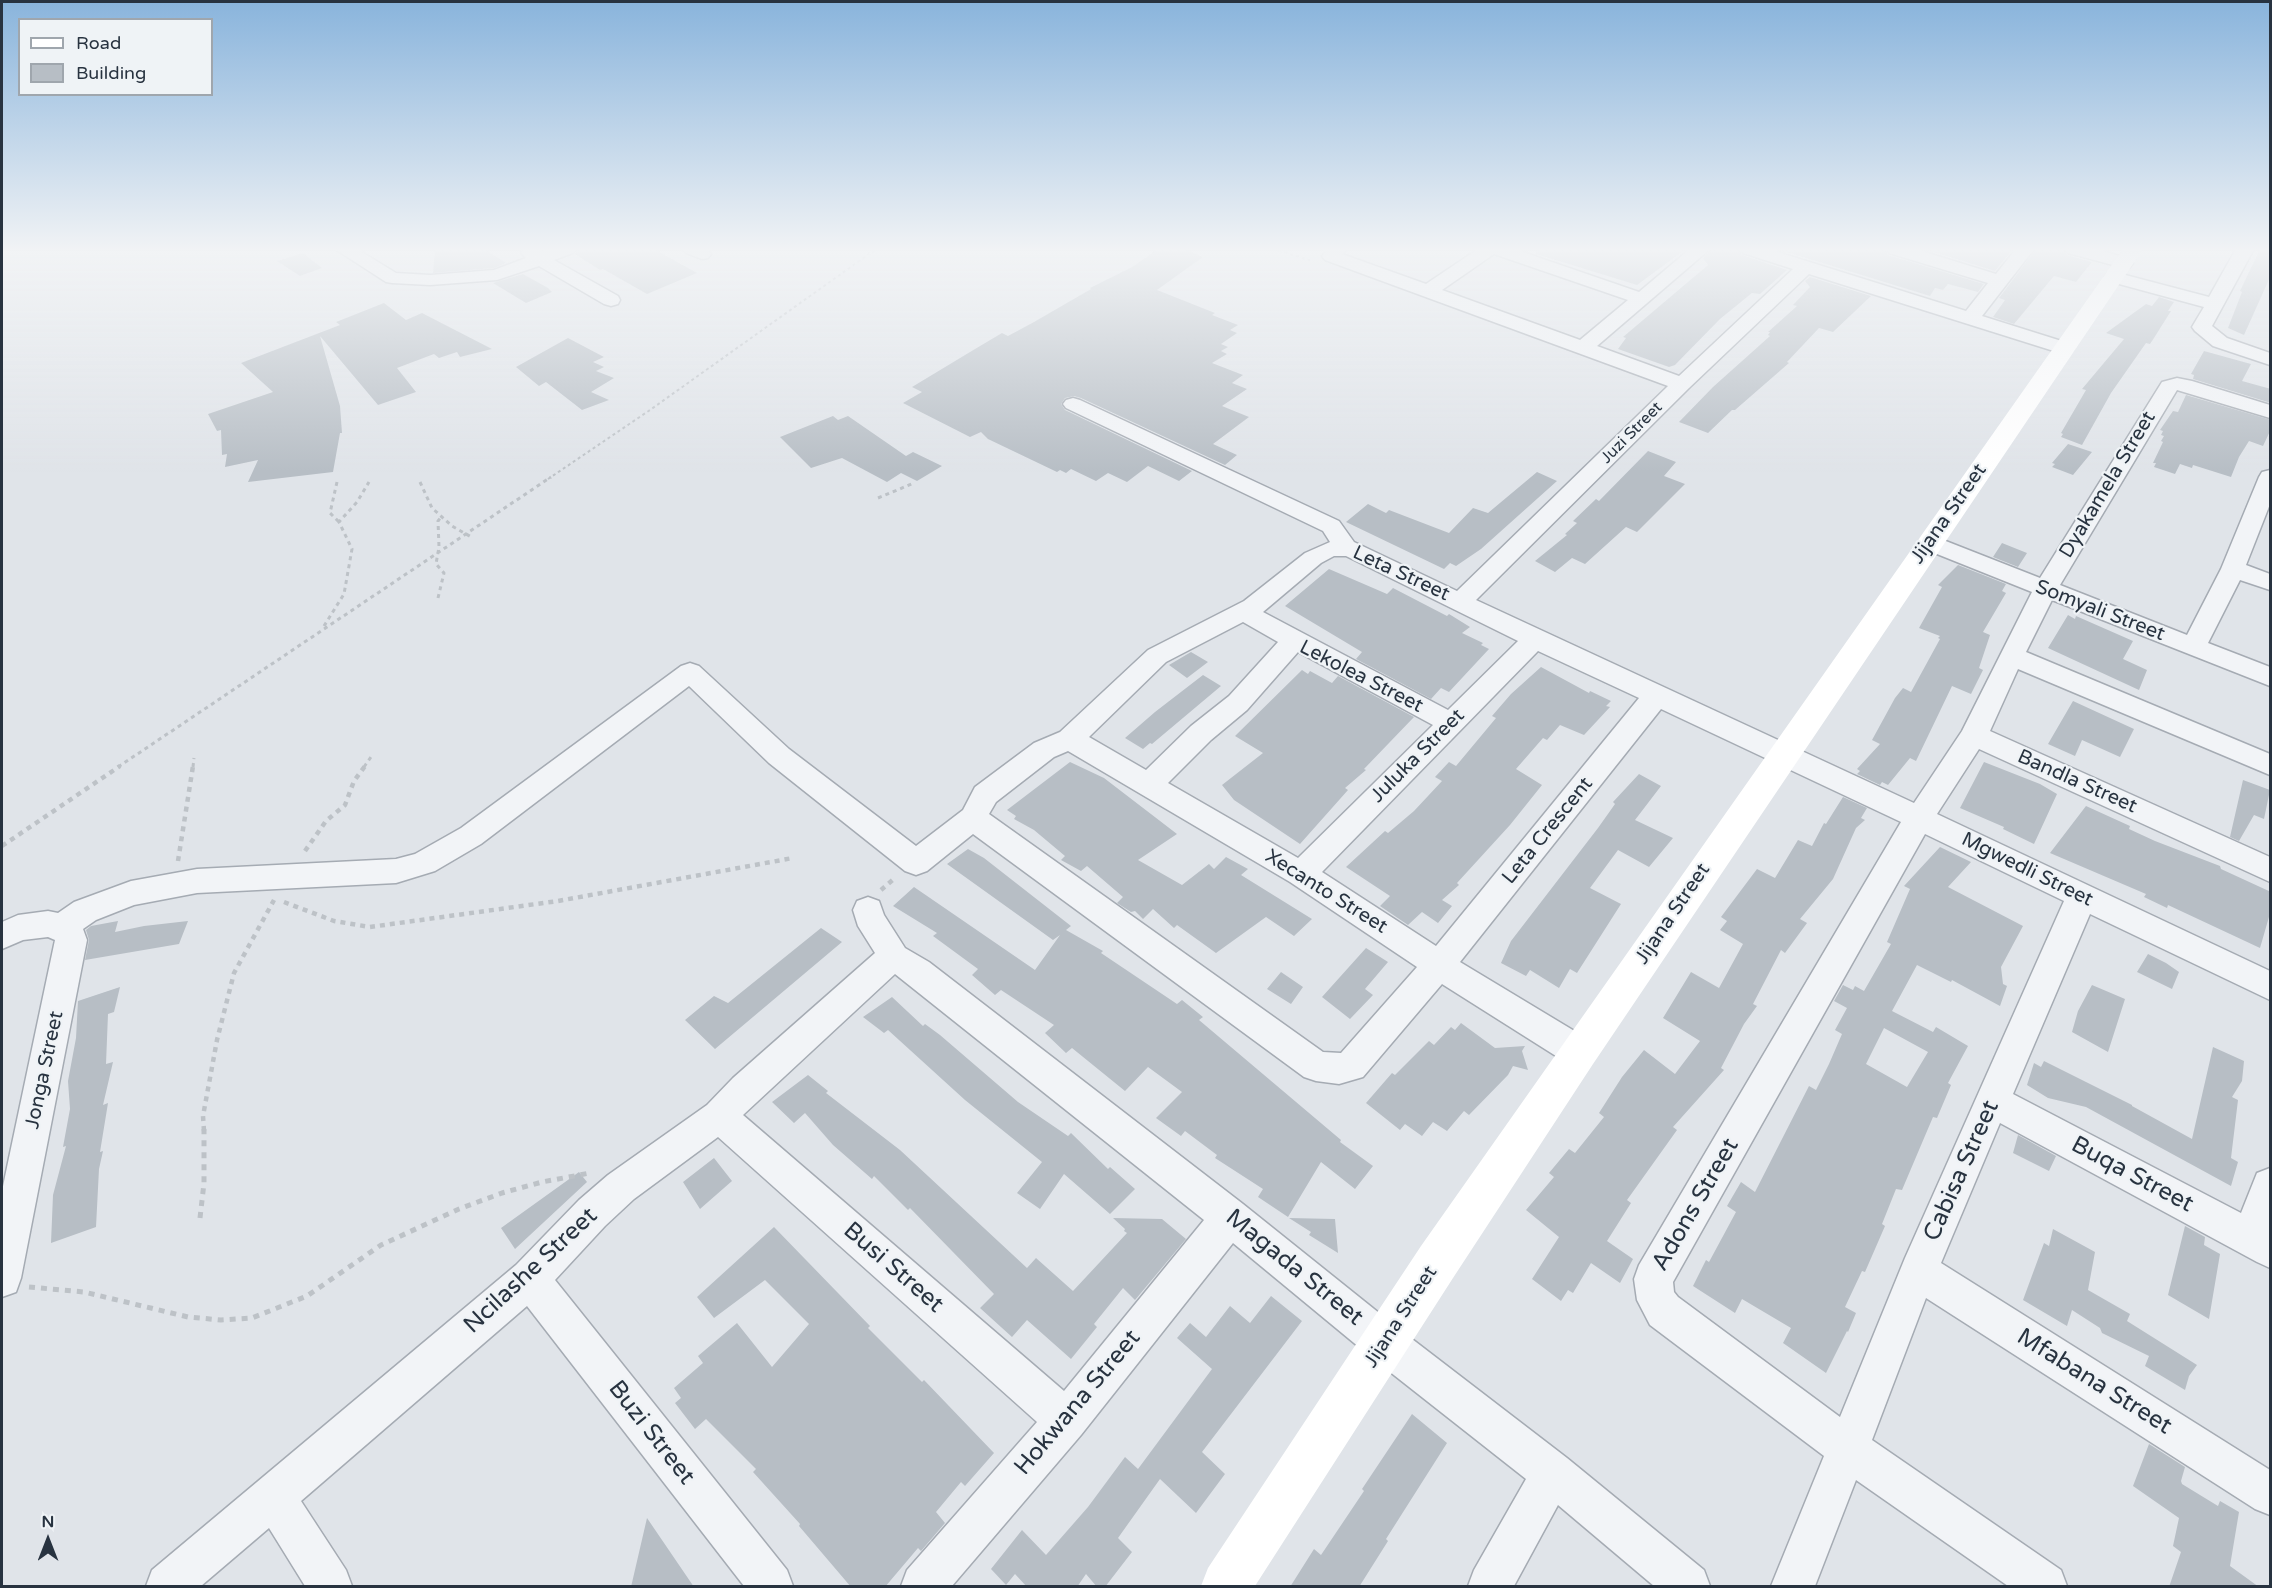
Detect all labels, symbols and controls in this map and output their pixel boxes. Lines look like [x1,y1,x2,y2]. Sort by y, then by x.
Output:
legend [18,18,213,96]
text: Road [76,32,121,54]
text: Building [76,62,146,84]
street label: Juzi Street [1597,398,1667,468]
street label: Dyakamela Street [2055,407,2161,563]
street label: Jijana Street [1906,459,1992,569]
street label: Leta Street [1349,541,1453,607]
street label: Somyali Street [2032,575,2168,647]
street label: Lekolea Street [1295,636,1427,718]
street label: Juluka Street [1366,704,1470,808]
street label: Bandla Street [2013,745,2141,819]
street label: Leta Crescent [1498,773,1598,889]
street label: Mgwedli Street [1957,828,2097,912]
street label: Xecanto Street [1260,845,1392,939]
street label: Jijana Street [1631,859,1715,969]
street label: Jonga Street [21,1009,69,1131]
street label: Cabisa Street [1918,1096,2006,1246]
street label: Buqa Street [2066,1131,2198,1219]
street label: Adons Street [1646,1134,1746,1276]
street label: Ncilashe Street [458,1202,604,1340]
street label: Magada Street [1219,1204,1369,1332]
street label: Busi Street [837,1217,949,1319]
street label: Jijana Street [1359,1262,1443,1372]
street label: Mfabana Street [2011,1323,2177,1441]
street label: Hokwana Street [1009,1325,1147,1481]
street label: Buzi Street [602,1375,700,1491]
north arrow [18,1510,78,1570]
text: N [42,1512,54,1532]

